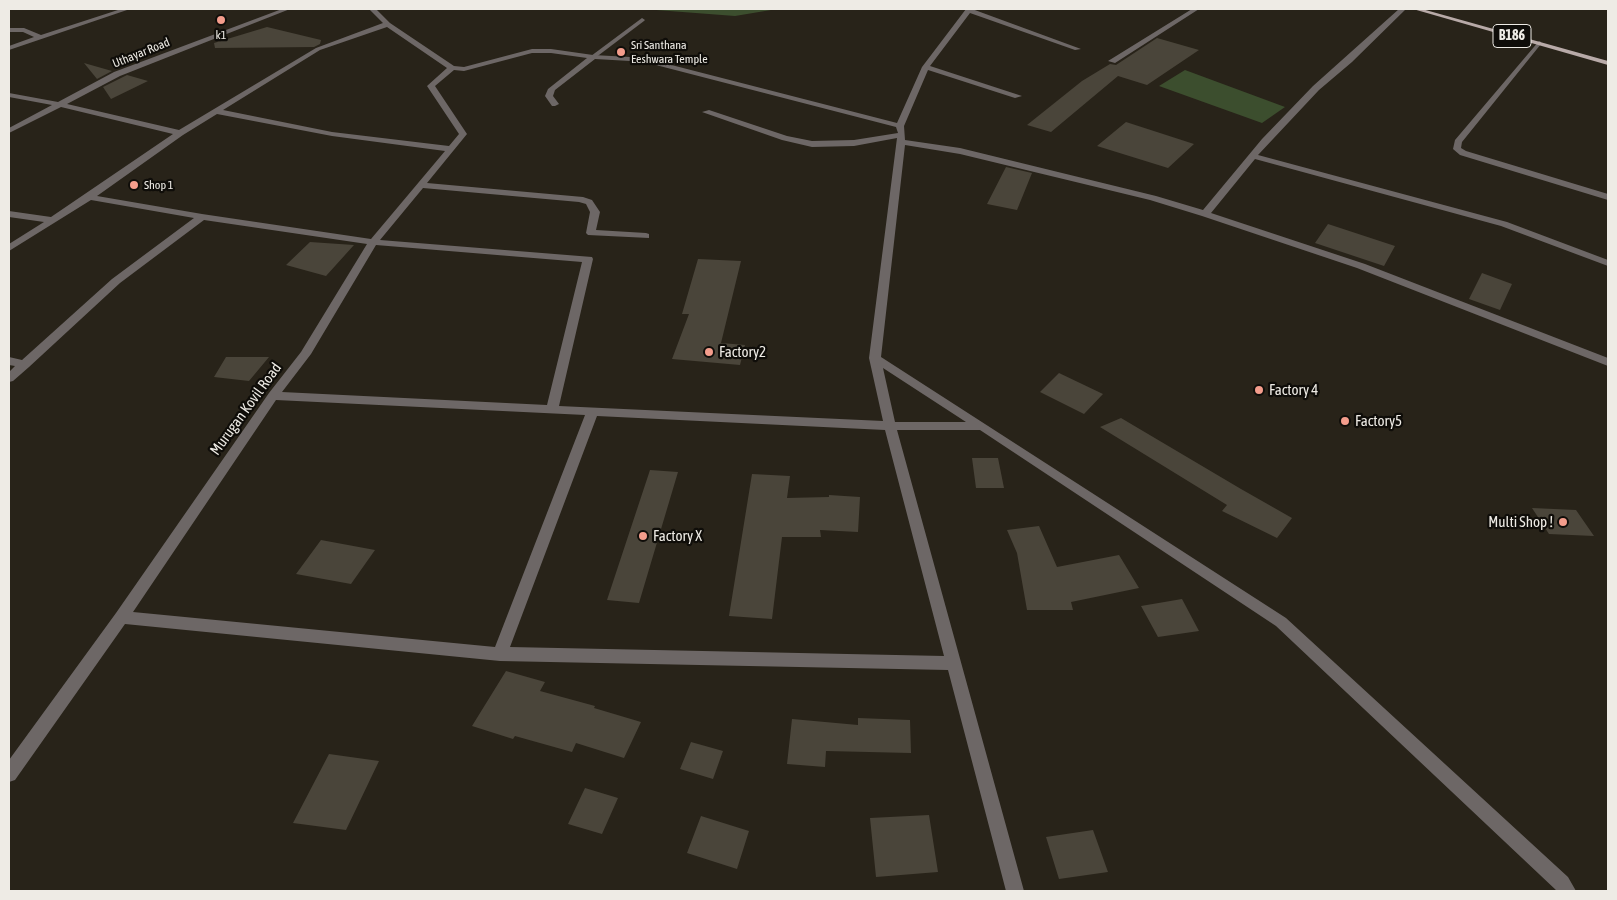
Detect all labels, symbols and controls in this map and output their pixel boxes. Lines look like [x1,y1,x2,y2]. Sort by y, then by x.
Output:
marker: k1 [215,14,227,26]
road number: B186 [1493,24,1531,48]
place label: k1 [216,28,226,42]
street label: Uthayar Road [110,35,172,71]
place label: Sri Santhana Eeshwara Temple [631,38,708,66]
marker: Sri Santhana Eeshwara Temple [615,46,627,58]
place label: Shop 1 [144,178,173,192]
marker: Shop 1 [128,179,140,191]
place label: Factory2 [719,343,766,361]
marker: Factory2 [703,346,715,358]
street label: Murugan Kovil Road [206,359,286,459]
place label: Factory 4 [1269,381,1318,399]
marker: Factory 4 [1253,384,1265,396]
place label: Factory5 [1355,412,1402,430]
marker: Factory5 [1339,415,1351,427]
place label: Multi Shop ! [1488,513,1553,531]
marker: Multi Shop ! [1557,516,1569,528]
place label: Factory X [653,527,702,545]
marker: Factory X [637,530,649,542]

